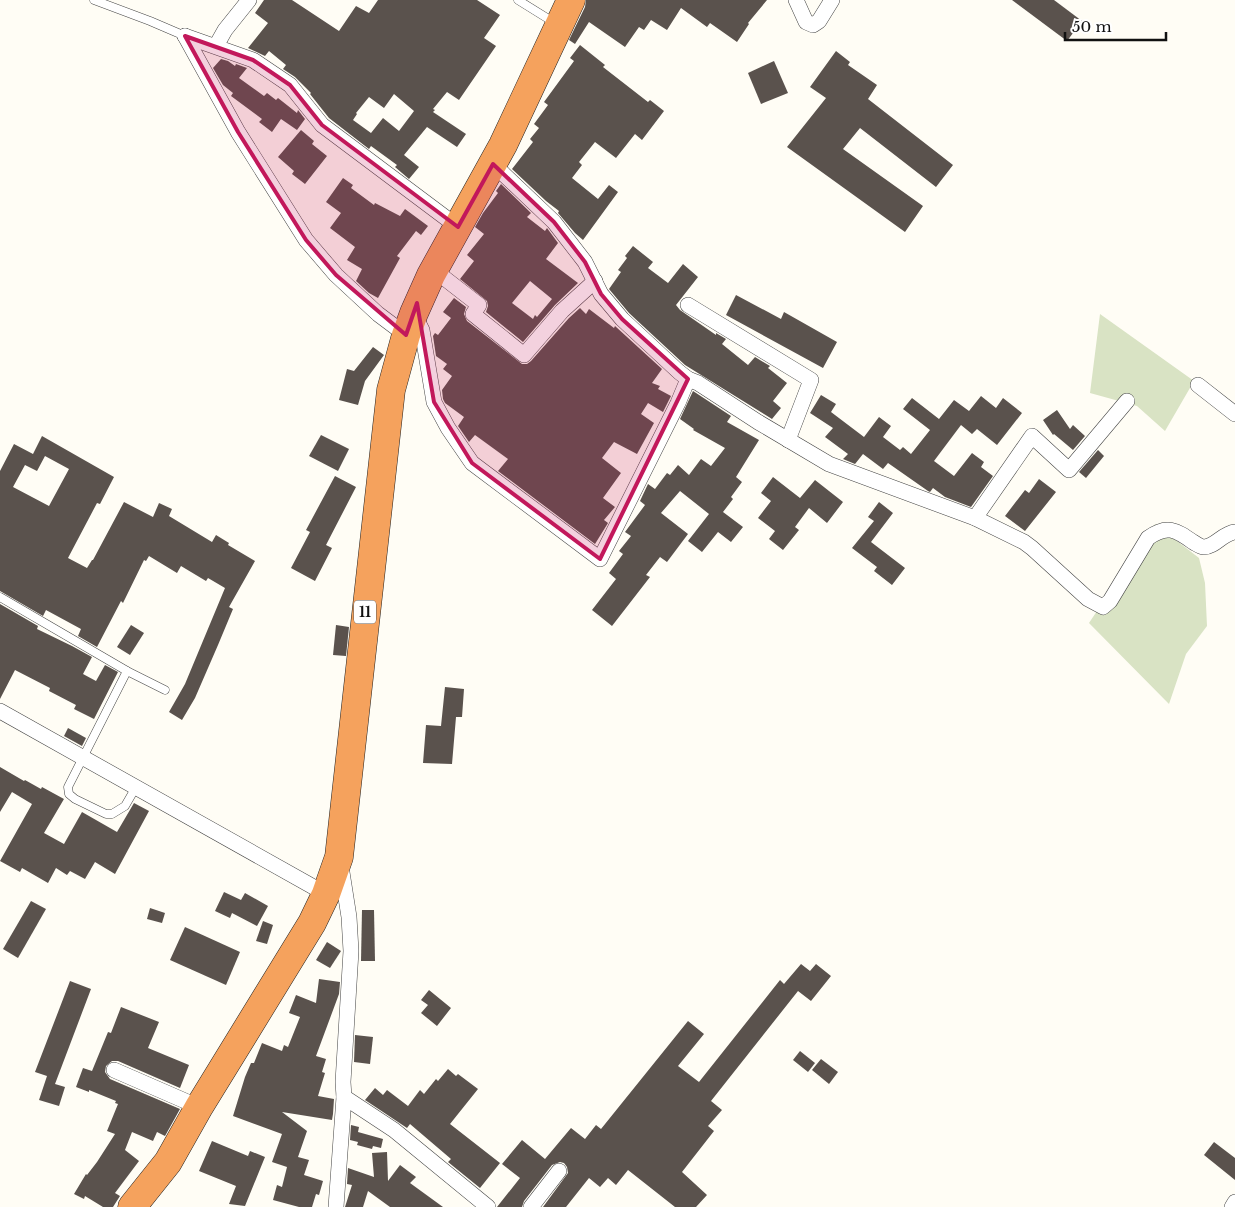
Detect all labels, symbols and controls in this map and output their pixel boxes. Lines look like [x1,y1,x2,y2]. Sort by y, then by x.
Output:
scale bar [1065,10,1166,42]
text: 50 m [1072,17,1112,36]
road number: 11 [354,600,376,624]

